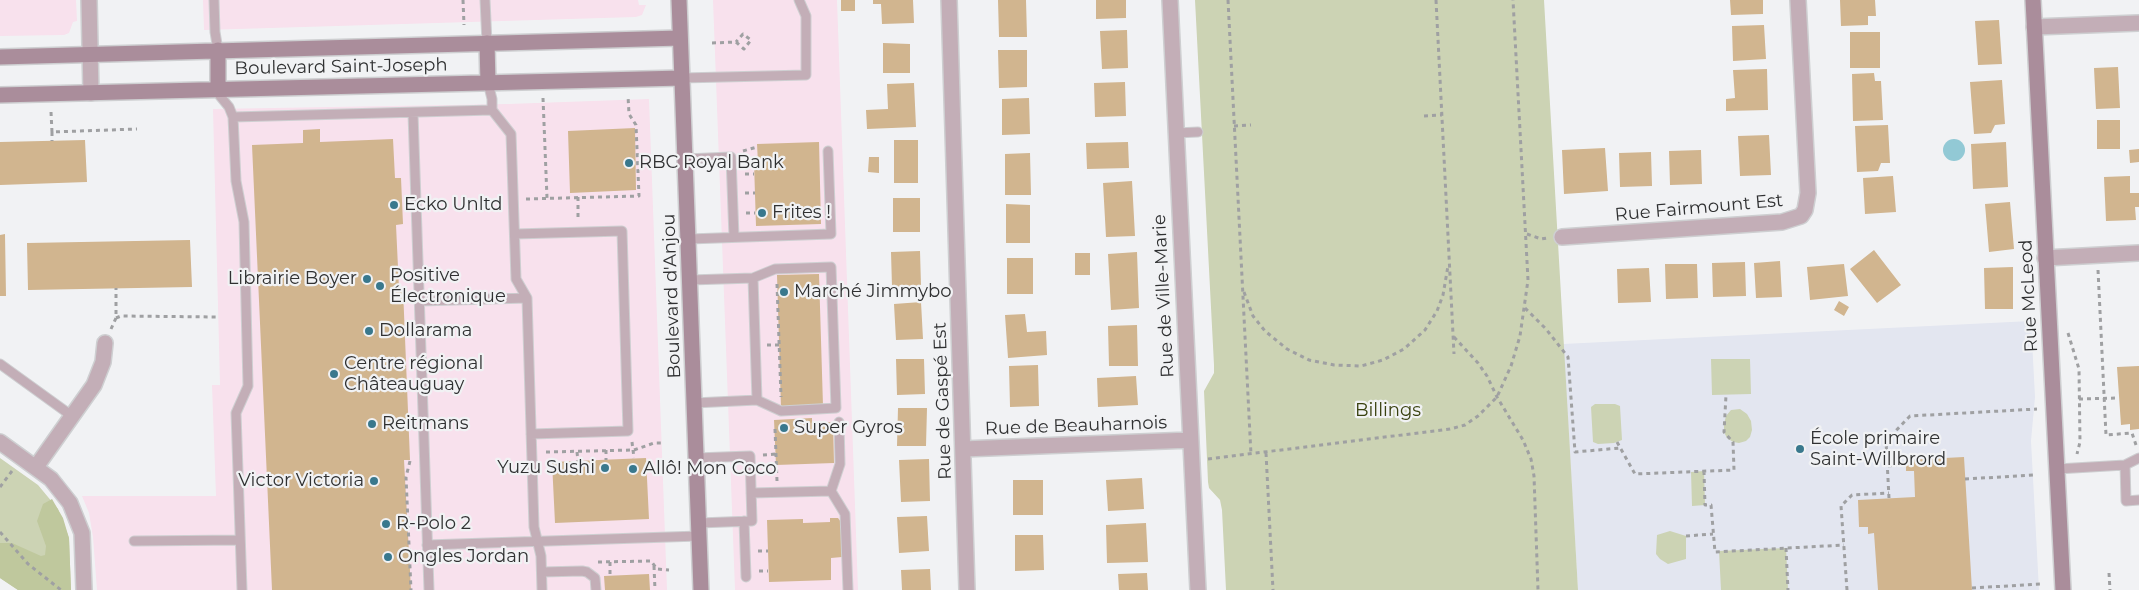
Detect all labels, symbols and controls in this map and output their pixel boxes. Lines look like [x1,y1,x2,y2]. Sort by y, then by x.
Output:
street label: Boulevard Saint-Joseph [234,54,448,80]
place label: RBC Royal Bank [639,152,784,174]
marker: RBC Royal Bank [623,157,635,169]
street label: Rue Fairmount Est [1614,190,1784,226]
place label: Ecko Unltd [404,194,503,216]
marker: Ecko Unltd [388,199,400,211]
place label: Frites ! [772,202,831,224]
marker: Frites ! [756,207,768,219]
street label: Boulevard d'Anjou [658,213,686,379]
street label: Rue de Ville-Marie [1149,214,1179,378]
street label: Rue McLeod [2015,239,2043,353]
place label: Positive Électronique [390,265,506,308]
place label: Librairie Boyer [228,268,357,290]
marker: Librairie Boyer [361,273,373,285]
marker: Positive Électronique [374,280,386,292]
place label: Marché Jimmybo [794,281,952,303]
marker: Marché Jimmybo [778,286,790,298]
place label: Dollarama [379,320,472,342]
street label: Rue de Gaspé Est [929,322,957,480]
marker: Dollarama [363,325,375,337]
place label: Centre régional Châteauguay [344,353,483,396]
marker: Centre régional Châteauguay [328,368,340,380]
park label: Billings [1355,400,1421,422]
street label: Rue de Beauharnois [985,412,1167,440]
place label: Reitmans [382,413,469,435]
place label: Super Gyros [794,417,903,439]
marker: Reitmans [366,418,378,430]
marker: Super Gyros [778,422,790,434]
place label: École primaire Saint-Willbrord [1810,428,1946,470]
marker: École primaire Saint-Willbrord [1794,443,1806,455]
place label: Yuzu Sushi [497,457,595,479]
place label: Allô! Mon Coco [643,458,777,480]
marker: Yuzu Sushi [599,462,611,474]
marker: Allô! Mon Coco [627,463,639,475]
place label: Victor Victoria [238,470,364,492]
marker: Victor Victoria [368,475,380,487]
place label: R-Polo 2 [396,513,471,535]
marker: R-Polo 2 [380,518,392,530]
place label: Ongles Jordan [398,546,529,568]
marker: Ongles Jordan [382,551,394,563]

